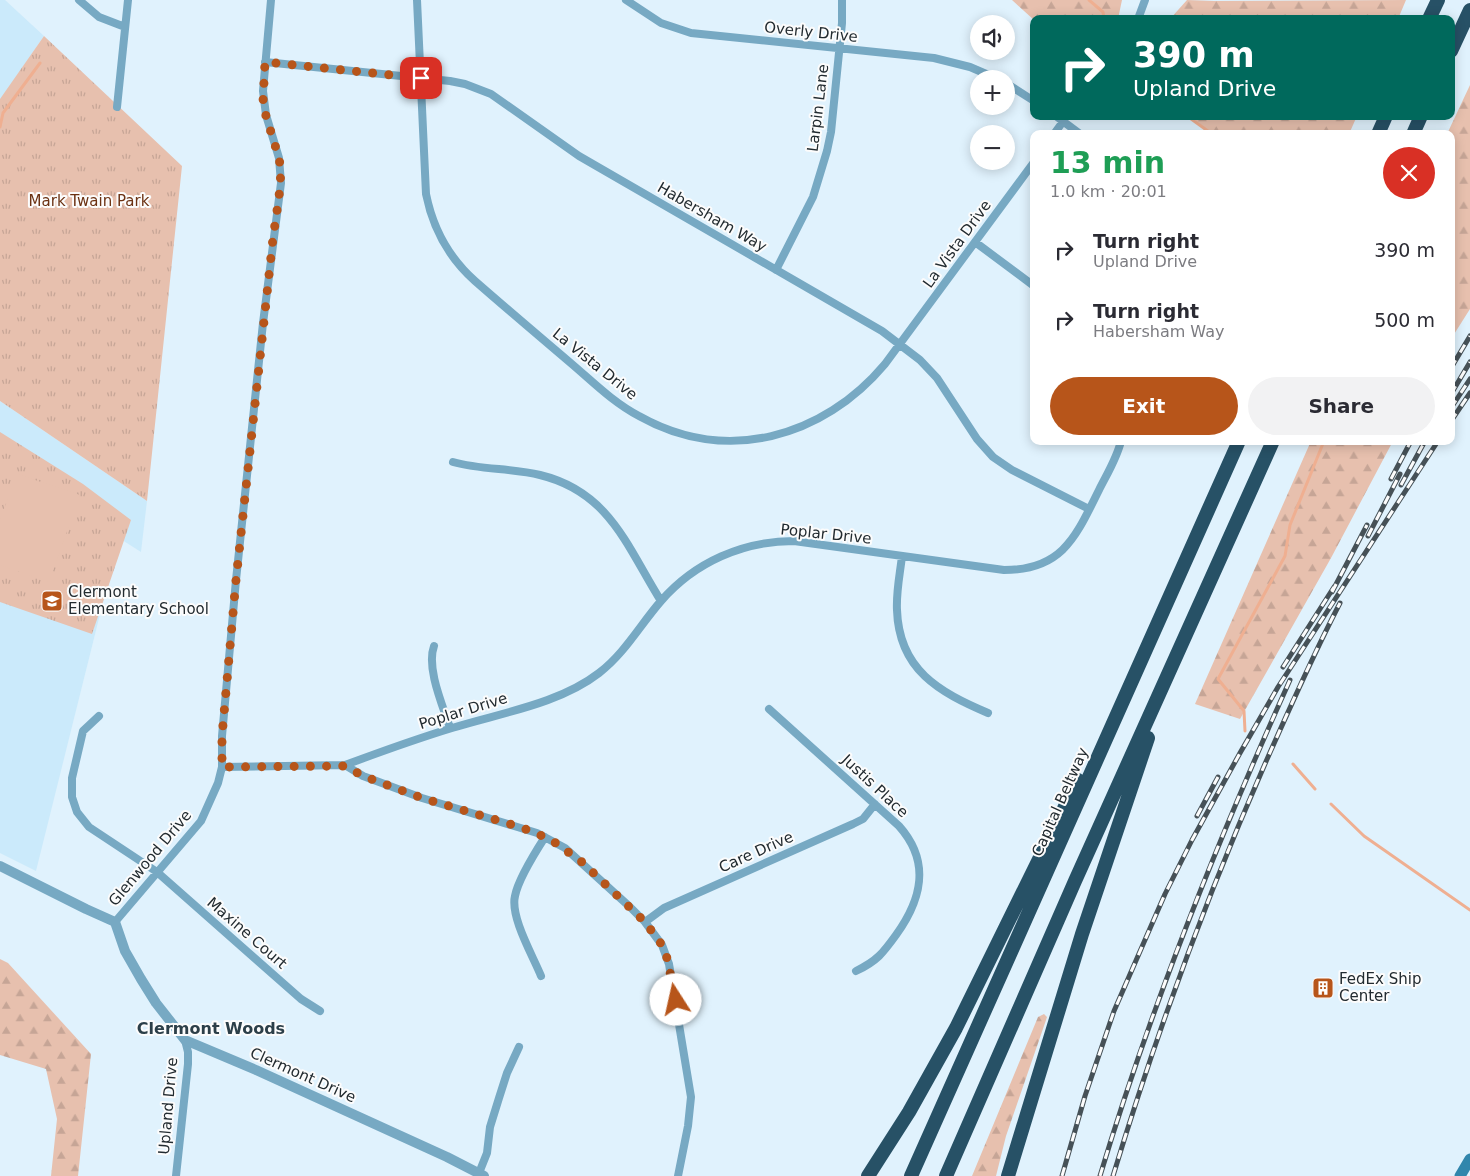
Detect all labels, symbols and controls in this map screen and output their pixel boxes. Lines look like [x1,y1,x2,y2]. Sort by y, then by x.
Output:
map controls [970,15,1015,170]
button: sound [970,15,1015,60]
street label: Overly Drive [763,18,859,46]
icon: right [1050,35,1115,100]
text: 390 m [1133,35,1255,75]
pin [400,57,442,99]
street label: Larpin Lane [804,63,832,153]
icon: arrive [407,64,435,92]
button: + [970,70,1015,115]
text: Upland Drive [1133,76,1276,101]
button: − [970,125,1015,170]
text: 13 min [1050,145,1165,180]
button: close [1383,147,1435,199]
street label: Habersham Way [654,178,770,256]
text: 1.0 km · 20:01 [1050,182,1167,201]
park label: Mark Twain Park [29,192,150,210]
street label: La Vista Drive [919,197,995,291]
text: Turn right [1093,230,1199,252]
icon: right [1050,236,1078,264]
text: 390 m [1374,239,1435,261]
text: Upland Drive [1093,252,1197,271]
text: Turn right [1093,300,1199,322]
icon: right [1050,306,1078,334]
text: 500 m [1374,309,1435,331]
text: Habersham Way [1093,322,1224,341]
street label: La Vista Drive [549,324,641,404]
button: Exit [1050,377,1238,435]
button: Share [1248,377,1435,435]
street label: Poplar Drive [780,520,872,548]
place label: Clermont Elementary School [68,583,209,618]
school or university icon: Clermont Elementary School [40,589,64,613]
street label: Poplar Drive [417,689,509,733]
street label: Capital Beltway [1028,745,1092,859]
street label: Justis Place [837,750,912,821]
street label: Glenwood Drive [105,806,195,910]
street label: Care Drive [716,828,796,876]
street label: Maxine Court [203,893,291,973]
place label: FedEx Ship Center [1339,970,1421,1005]
position arrow [649,973,701,1025]
building icon: FedEx Ship Center [1311,976,1335,1000]
district label: Clermont Woods [137,1019,285,1038]
street label: Clermont Drive [247,1044,359,1106]
street label: Upland Drive [155,1057,181,1155]

